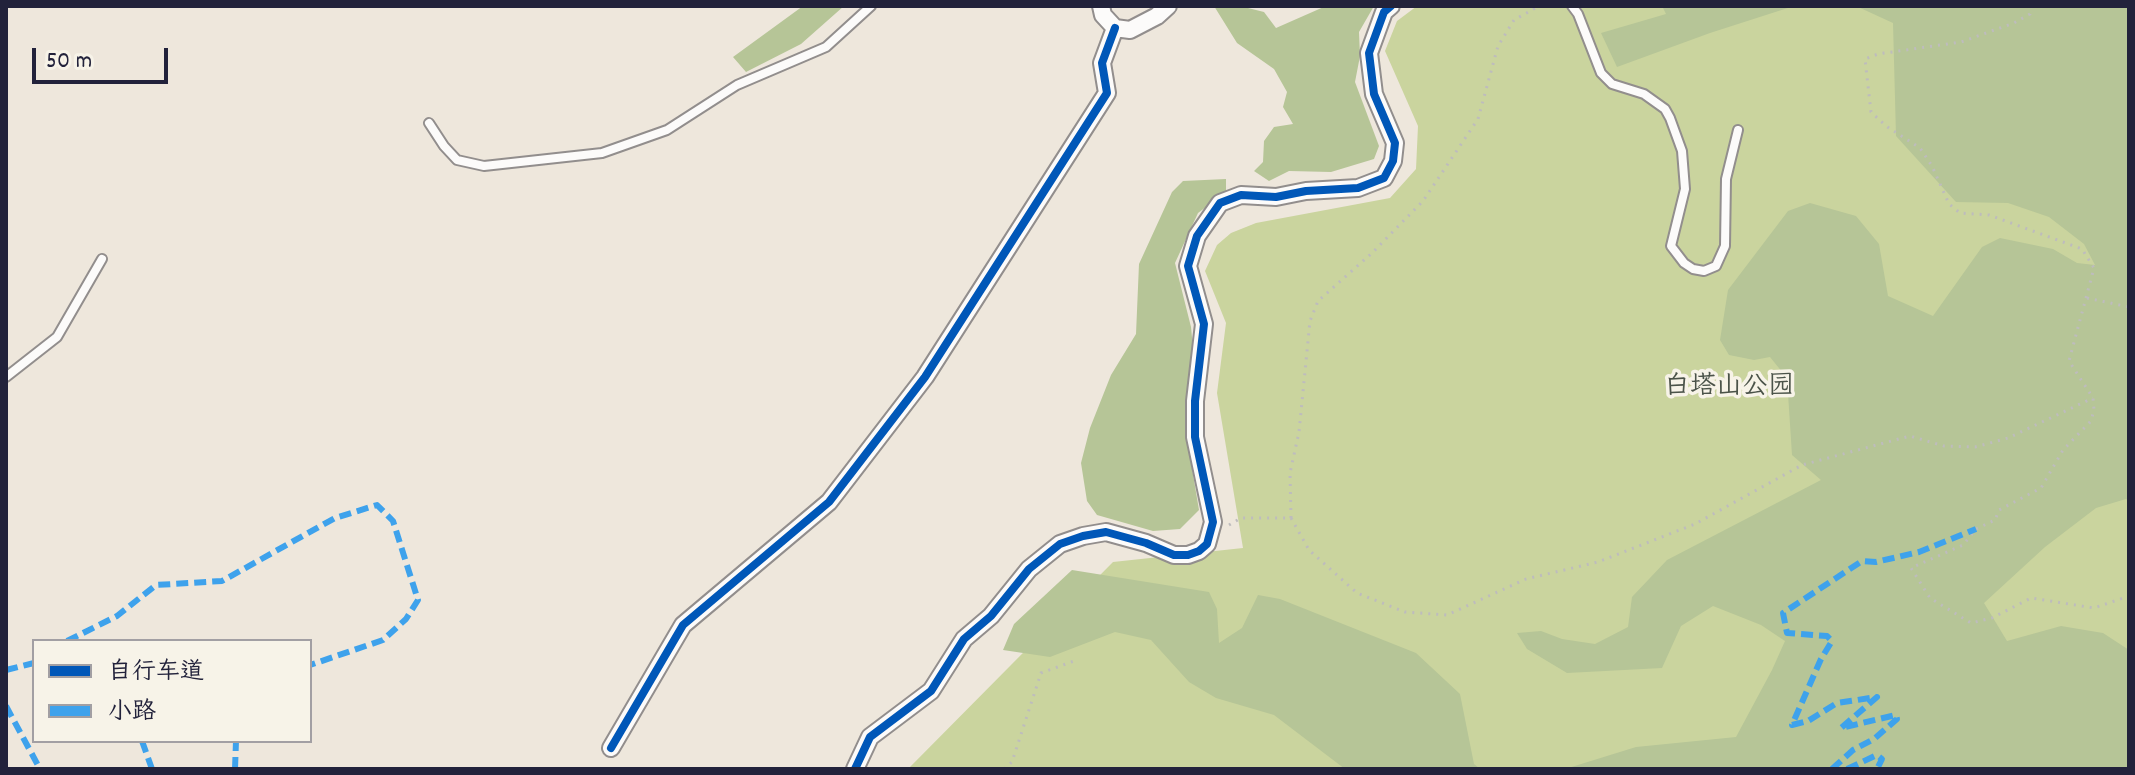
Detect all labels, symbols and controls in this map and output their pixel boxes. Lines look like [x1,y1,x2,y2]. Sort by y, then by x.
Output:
scale bar [36,32,172,82]
text: 50 m [46,45,92,79]
park label: 白塔山公园 [1664,373,1794,405]
legend [32,639,312,743]
text: 自行车道 [108,656,204,690]
text: 小路 [108,696,156,730]

